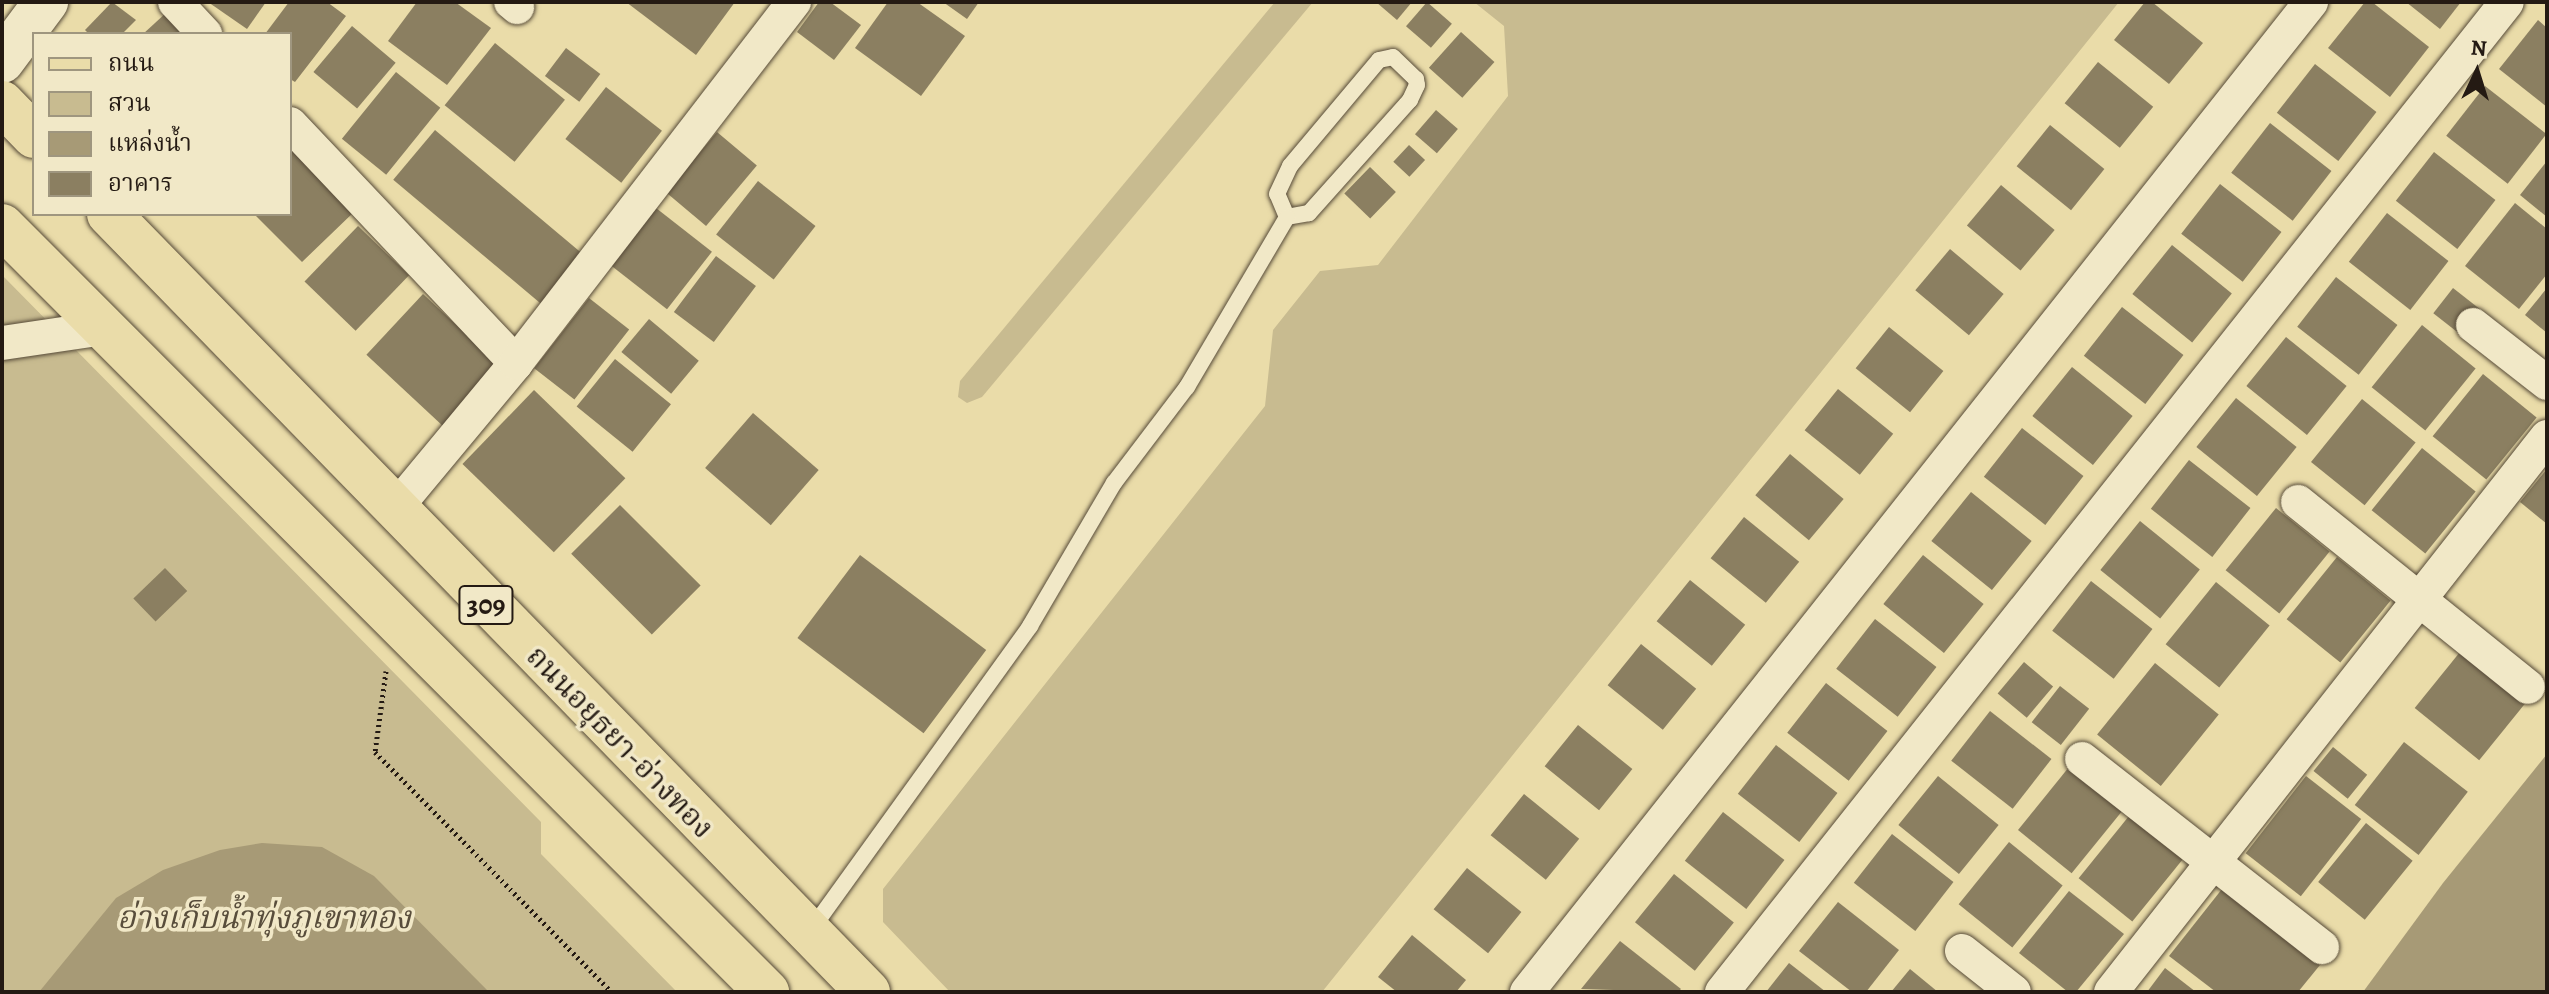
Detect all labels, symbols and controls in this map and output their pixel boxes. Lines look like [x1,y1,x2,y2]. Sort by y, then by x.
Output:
legend [32,32,292,216]
north arrow [2437,32,2517,112]
text: N [2470,33,2488,64]
text: ถนน [108,47,154,79]
text: สวน [108,87,151,119]
text: แหล่งน้ำ [108,127,192,159]
text: อาคาร [108,167,173,199]
road number: 309 [458,581,514,629]
street label: ถนนอยุธยา-อ่างทอง [519,638,721,846]
water label: อ่างเก็บน้ำทุ่งภูเขาทอง [117,898,411,936]

